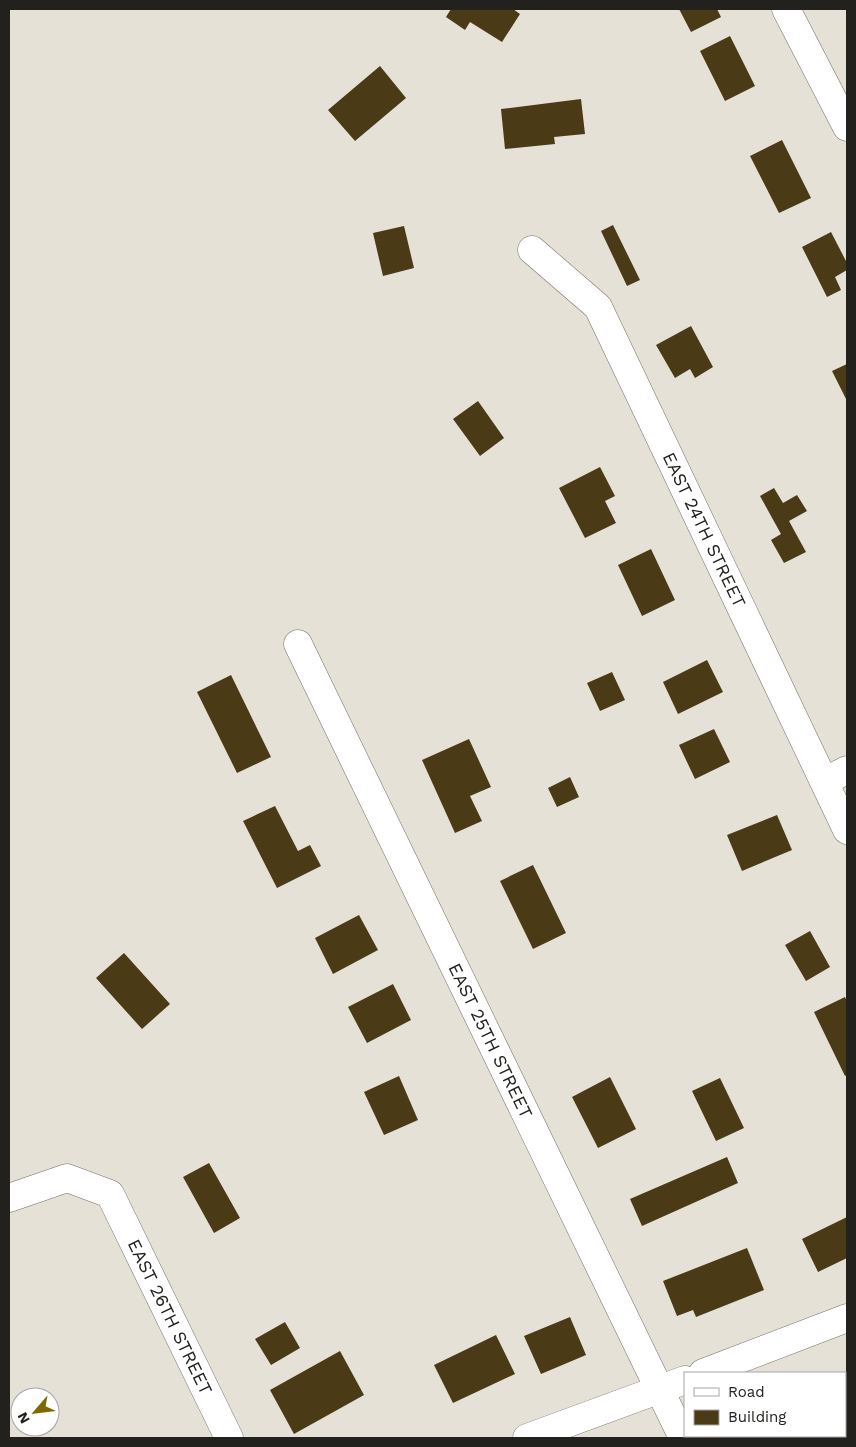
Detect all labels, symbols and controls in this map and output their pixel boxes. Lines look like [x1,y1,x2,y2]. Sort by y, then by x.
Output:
street label: EAST 24TH STREET [659,449,750,611]
street label: EAST 25TH STREET [444,960,537,1122]
street label: EAST 26TH STREET [124,1236,217,1398]
legend [684,1372,846,1437]
text: Road [728,1383,765,1401]
north arrow [10,1387,60,1437]
text: Building [728,1408,786,1426]
text: N [14,1410,33,1426]

